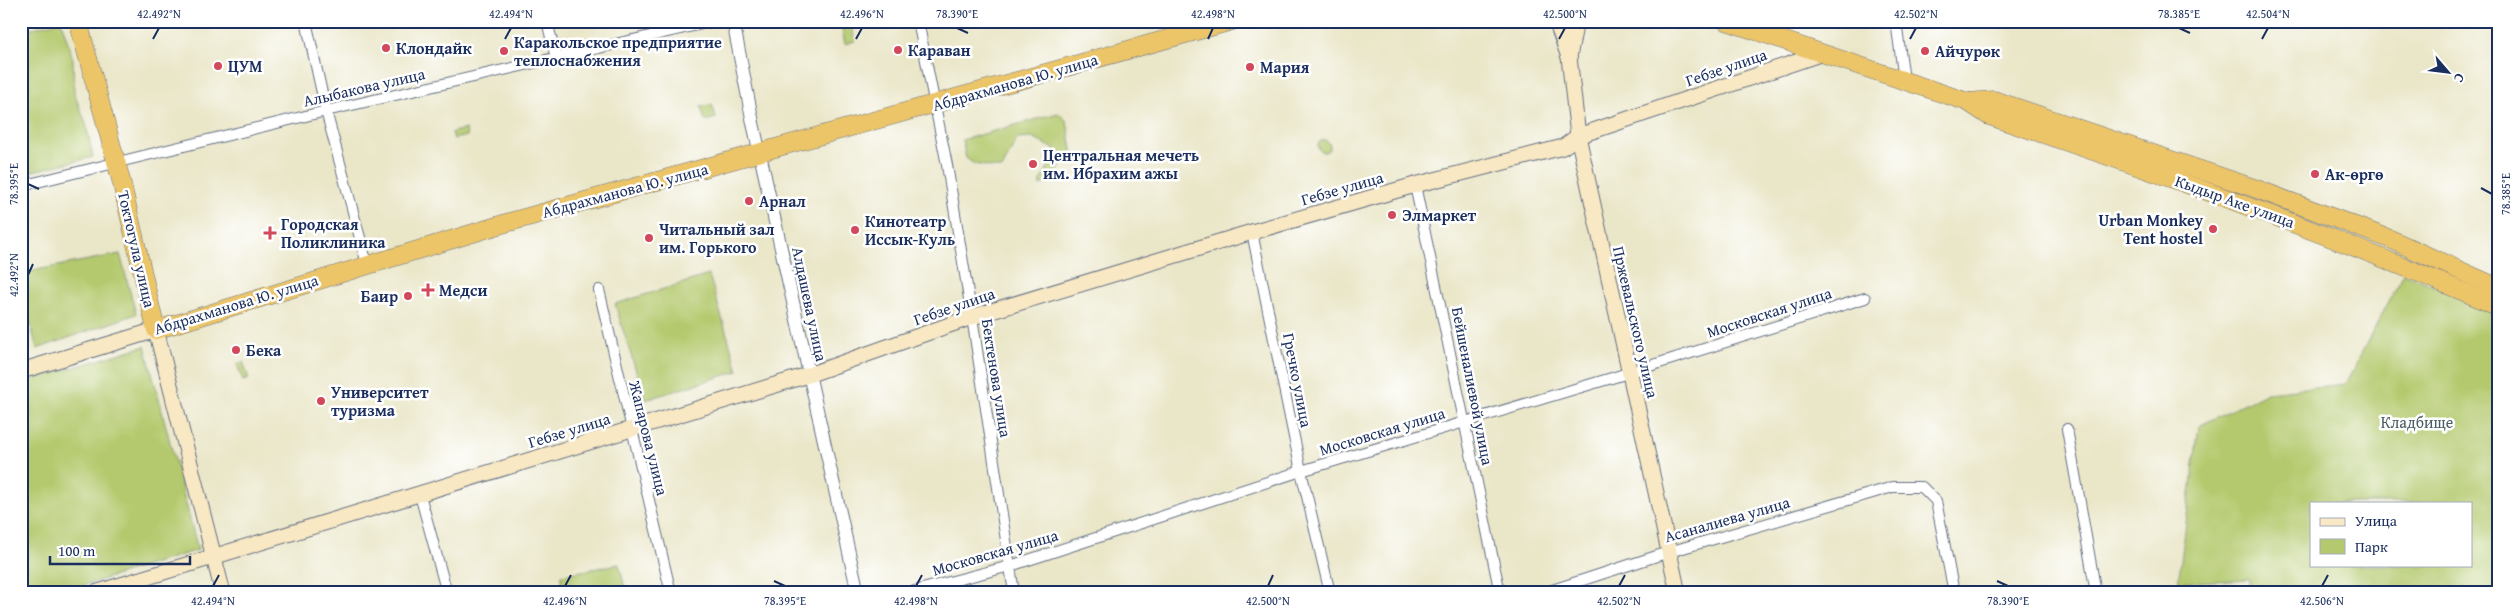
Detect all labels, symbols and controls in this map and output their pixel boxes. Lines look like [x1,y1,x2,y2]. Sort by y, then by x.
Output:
text: 42.492°N [137,5,181,22]
text: 42.494°N [489,5,533,22]
text: 42.496°N [840,5,884,22]
text: 78.390°E [936,5,978,22]
text: 42.498°N [1191,5,1235,22]
text: 42.500°N [1543,5,1587,22]
text: 42.502°N [1894,5,1938,22]
text: 78.385°E [2158,5,2200,22]
text: 42.504°N [2246,5,2290,22]
place label: Каракольское предприятие теплоснабжения [514,30,722,72]
place label: Клондайк [396,36,472,60]
place label: Караван [908,38,971,62]
place label: Айчурөк [1935,39,2001,63]
marker: Клондайк [380,42,392,54]
street label: Гебзе улица [1682,42,1770,92]
marker: Караван [892,44,904,56]
marker: Каракольское предприятие теплоснабжения [498,45,510,57]
marker: Айчурөк [1919,45,1931,57]
street label: Абдрахманова Ю. улица [930,47,1101,117]
north arrow [2422,48,2472,98]
place label: ЦУМ [228,54,262,78]
place label: Мария [1260,55,1310,79]
marker: ЦУМ [212,60,224,72]
street label: Алыбакова улица [301,61,428,113]
marker: Мария [1244,61,1256,73]
text: С [2449,70,2470,86]
place label: Центральная мечеть им. Ибрахим ажы [1043,143,1199,185]
street label: Абдрахманова Ю. улица [539,156,711,224]
marker: Центральная мечеть им. Ибрахим ажы [1027,158,1039,170]
place label: Ак-өргө [2325,162,2384,186]
text: 78.395°E [5,163,22,205]
street label: Гебзе улица [1298,165,1386,211]
street label: Кыдыр Аке улица [2172,168,2298,234]
marker: Ак-өргө [2309,168,2321,180]
text: 78.385°E [2497,173,2514,215]
street label: Токтогула улица [112,188,162,310]
place label: Арнал [759,189,806,213]
marker: Арнал [743,195,755,207]
place label: Элмаркет [1402,203,1477,227]
place label: Urban Monkey Tent hostel [2098,208,2204,250]
place label: Кинотеатр Иссык-Куль [865,209,955,251]
marker: Элмаркет [1386,209,1398,221]
place label: Городская Поликлиника [281,212,386,254]
place label: Читальный зал им. Горького [659,217,775,259]
marker: Urban Monkey Tent hostel [2207,223,2219,235]
marker: Кинотеатр Иссык-Куль [849,224,861,236]
marker: Городская Поликлиника [263,226,277,240]
marker: Читальный зал им. Горького [643,232,655,244]
street label: Алдашева улица [786,244,834,364]
street label: Пржевальского улица [1607,244,1665,401]
text: 42.492°N [5,253,22,297]
street label: Абдрахманова Ю. улица [151,267,321,340]
place label: Медси [439,278,488,302]
street label: Московская улица [1703,280,1835,344]
street label: Гебзе улица [910,281,998,331]
marker: Медси [421,283,435,297]
place label: Баир [361,284,398,308]
marker: Баир [402,290,414,302]
street label: Бейшеналиевой улица [1446,305,1500,468]
street label: Бектенова улица [976,317,1018,439]
street label: Гречко улица [1277,331,1319,430]
place label: Бека [246,338,282,362]
marker: Бека [230,344,242,356]
street label: Жапарова улица [623,377,675,498]
place label: Университет туризма [331,380,429,422]
marker: Университет туризма [315,395,327,407]
street label: Московская улица [1316,400,1448,461]
street label: Гебзе улица [525,406,613,454]
park label: Кладбище [2381,410,2453,434]
street label: Асаналиева улица [1662,490,1793,548]
legend [2310,502,2472,566]
text: Улица [2355,510,2398,531]
street label: Московская улица [929,522,1061,581]
scale bar [50,534,190,566]
text: Парк [2355,536,2388,557]
text: 100 m [58,540,96,561]
text: 42.494°N [191,592,235,609]
text: 42.496°N [543,592,587,609]
text: 78.395°E [764,592,806,609]
text: 42.498°N [894,592,938,609]
text: 42.500°N [1246,592,1290,609]
text: 42.502°N [1597,592,1641,609]
text: 78.390°E [1987,592,2029,609]
text: 42.506°N [2300,592,2344,609]

